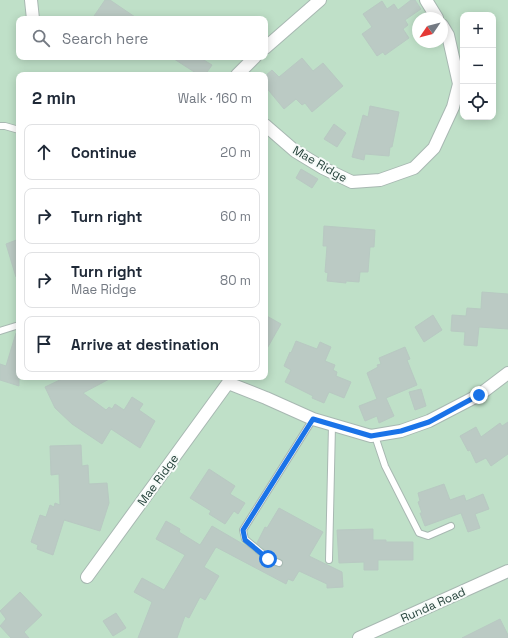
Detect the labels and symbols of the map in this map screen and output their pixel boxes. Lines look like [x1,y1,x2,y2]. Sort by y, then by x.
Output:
north arrow [412,12,448,48]
street label: Mae Ridge [290,142,350,186]
route end [470,386,488,404]
street label: Mae Ridge [134,451,182,509]
route start [259,550,277,568]
street label: Runda Road [398,584,468,626]

